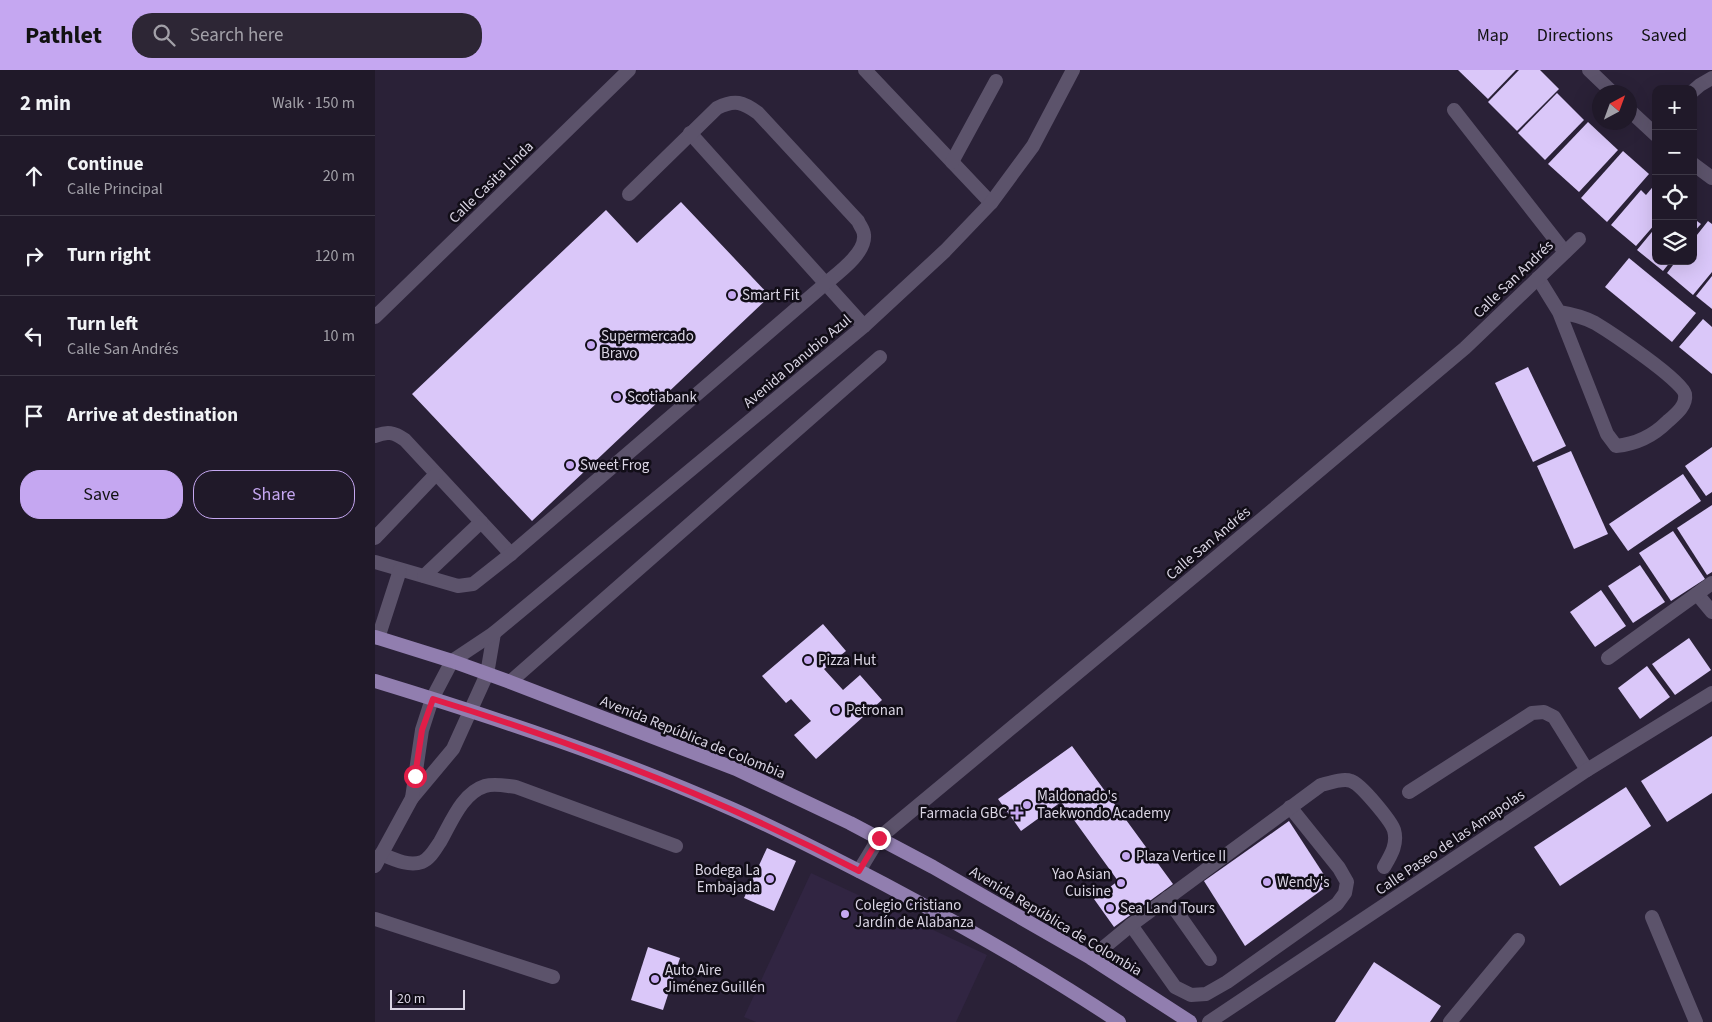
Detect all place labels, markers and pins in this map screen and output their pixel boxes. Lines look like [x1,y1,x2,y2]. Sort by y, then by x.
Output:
place label: Smart Fit [742,285,799,306]
marker: Smart Fit [726,289,738,301]
place label: Supermercado Bravo [601,326,694,364]
marker: Supermercado Bravo [585,339,597,351]
place label: Scotiabank [627,387,698,408]
marker: Scotiabank [611,391,623,403]
place label: Sweet Frog [580,455,650,476]
marker: Sweet Frog [564,459,576,471]
place label: Pizza Hut [818,650,876,671]
marker: Pizza Hut [802,654,814,666]
place label: Petronan [846,700,904,721]
marker: Petronan [830,704,842,716]
place label: Maldonado's Taekwondo Academy [1037,786,1171,824]
marker: Maldonado's Taekwondo Academy [1021,799,1033,811]
place label: Farmacia GBC [920,803,1007,824]
marker: Farmacia GBC [1011,807,1023,819]
place label: Plaza Vertice II [1136,846,1226,867]
marker: Plaza Vertice II [1120,850,1132,862]
place label: Bodega La Embajada [695,860,760,898]
place label: Yao Asian Cuisine [1051,864,1111,902]
place label: Wendy's [1277,872,1330,893]
marker: Bodega La Embajada [764,873,776,885]
marker: Wendy's [1261,876,1273,888]
marker: Yao Asian Cuisine [1115,877,1127,889]
place label: Colegio Cristiano Jardín de Alabanza [855,895,974,933]
place label: Sea Land Tours [1120,898,1215,919]
marker: Sea Land Tours [1104,902,1116,914]
marker: Colegio Cristiano Jardín de Alabanza [839,908,851,920]
place label: Auto Aire Jiménez Guillén [665,960,765,998]
marker: Auto Aire Jiménez Guillén [649,973,661,985]

